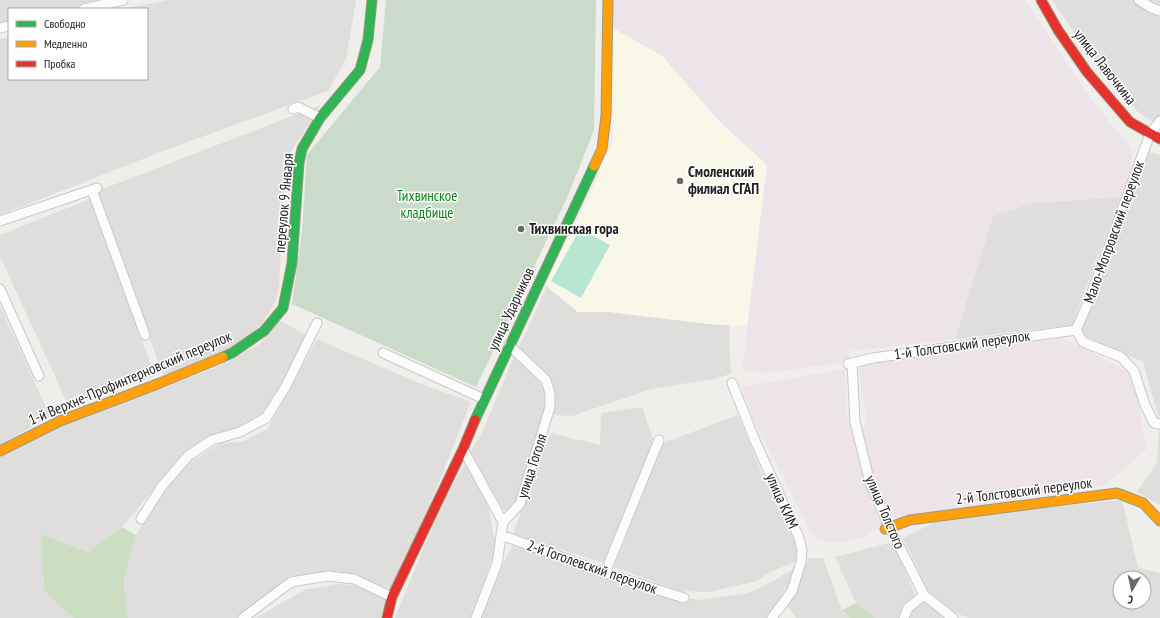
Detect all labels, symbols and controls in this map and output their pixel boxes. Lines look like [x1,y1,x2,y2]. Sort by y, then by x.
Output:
legend [8,8,148,80]
text: Свободно [44,16,86,31]
street label: улица Лавочкина [1070,25,1141,108]
text: Медленно [44,36,87,51]
text: Пробка [44,56,76,71]
street label: переулок 9 Января [270,152,297,254]
street label: Мало-Мопровский переулок [1079,158,1148,306]
place label: Смоленский филиал СГАП [688,162,759,198]
marker: Смоленский филиал СГАП [675,176,685,186]
park label: Тихвинское кладбище [397,186,457,222]
place label: Тихвинская гора [529,219,619,238]
marker: Тихвинская гора [516,224,526,234]
street label: улица Ударников [483,264,538,353]
street label: 1-й Верхне-Профинтерновский переулок [25,326,234,429]
street label: 1-й Толстовский переулок [893,326,1031,363]
street label: улица Гоголя [512,431,551,501]
street label: улица КИМ [762,470,803,532]
street label: улица Толстого [861,472,910,552]
street label: 2-й Толстовский переулок [955,473,1093,508]
street label: 2-й Гоголевский переулок [524,535,660,598]
north arrow [1112,570,1152,610]
text: С [1127,593,1134,607]

